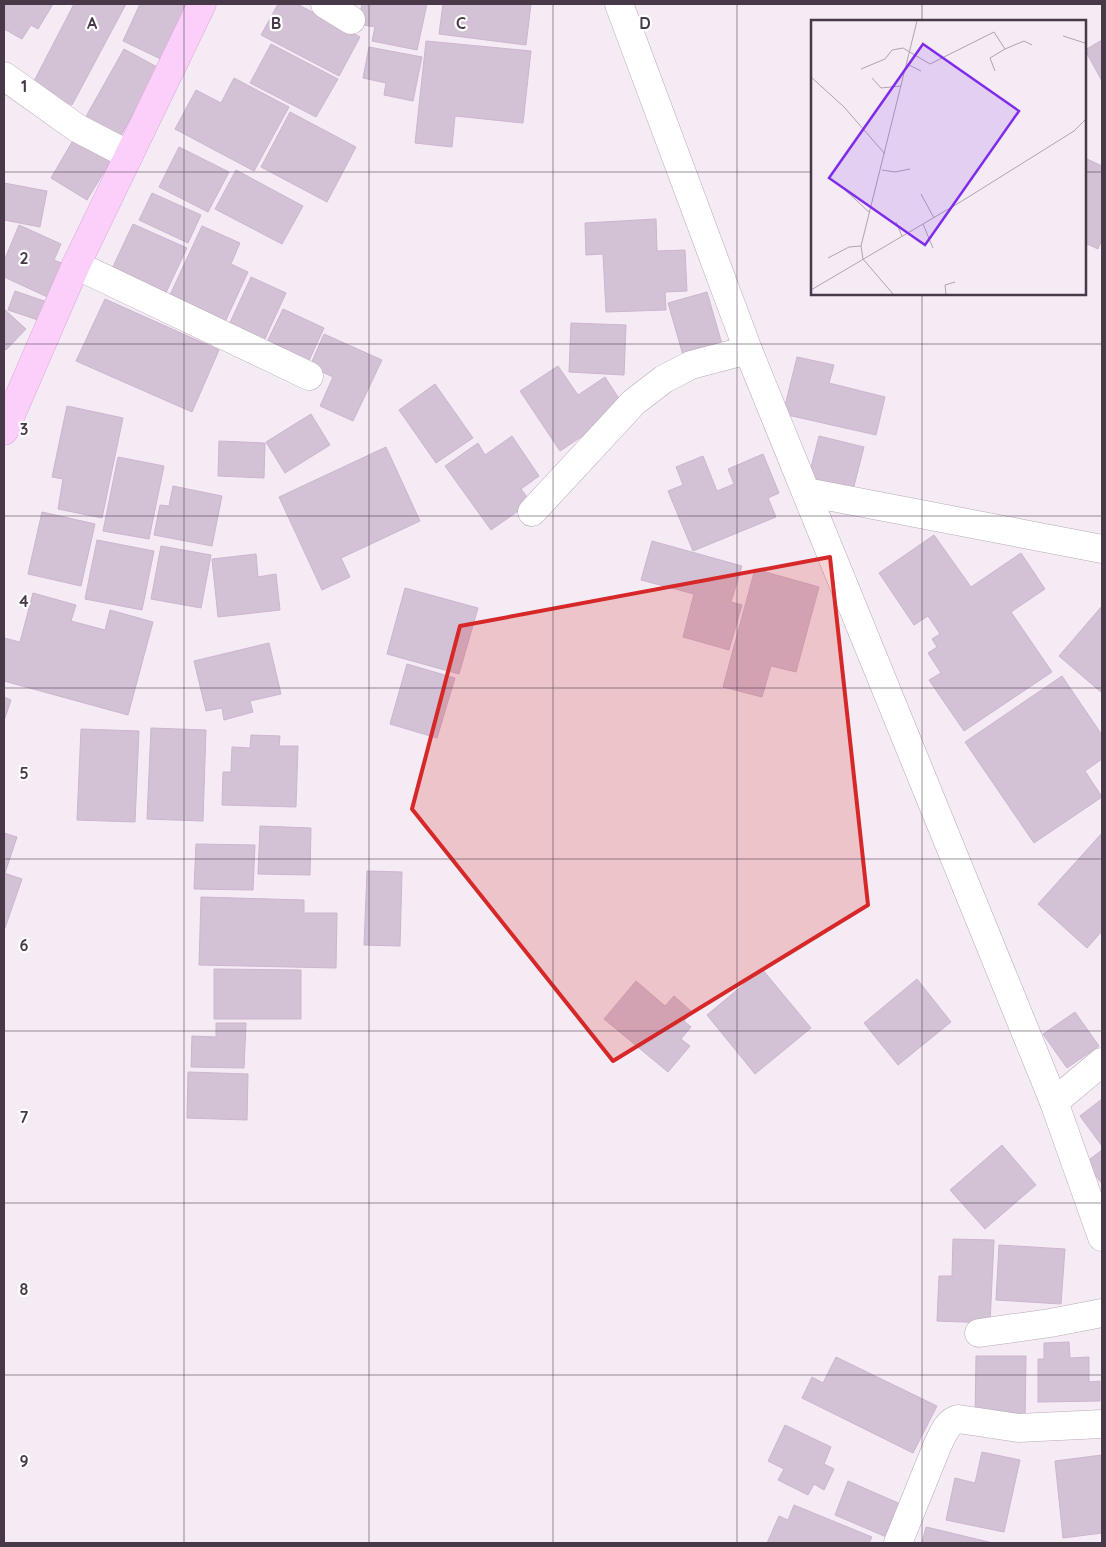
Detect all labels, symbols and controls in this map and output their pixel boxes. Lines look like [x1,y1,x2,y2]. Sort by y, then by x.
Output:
text: A [87,13,98,33]
text: B [271,13,281,33]
text: C [456,13,466,33]
text: D [639,13,651,33]
inset map [811,20,1086,295]
text: 1 [21,76,27,96]
text: 2 [19,248,29,268]
text: 3 [20,419,28,439]
text: 4 [19,591,29,611]
text: 5 [19,763,29,783]
text: 6 [20,935,29,955]
text: 7 [20,1107,29,1127]
text: 8 [20,1279,29,1299]
text: 9 [19,1451,29,1471]

